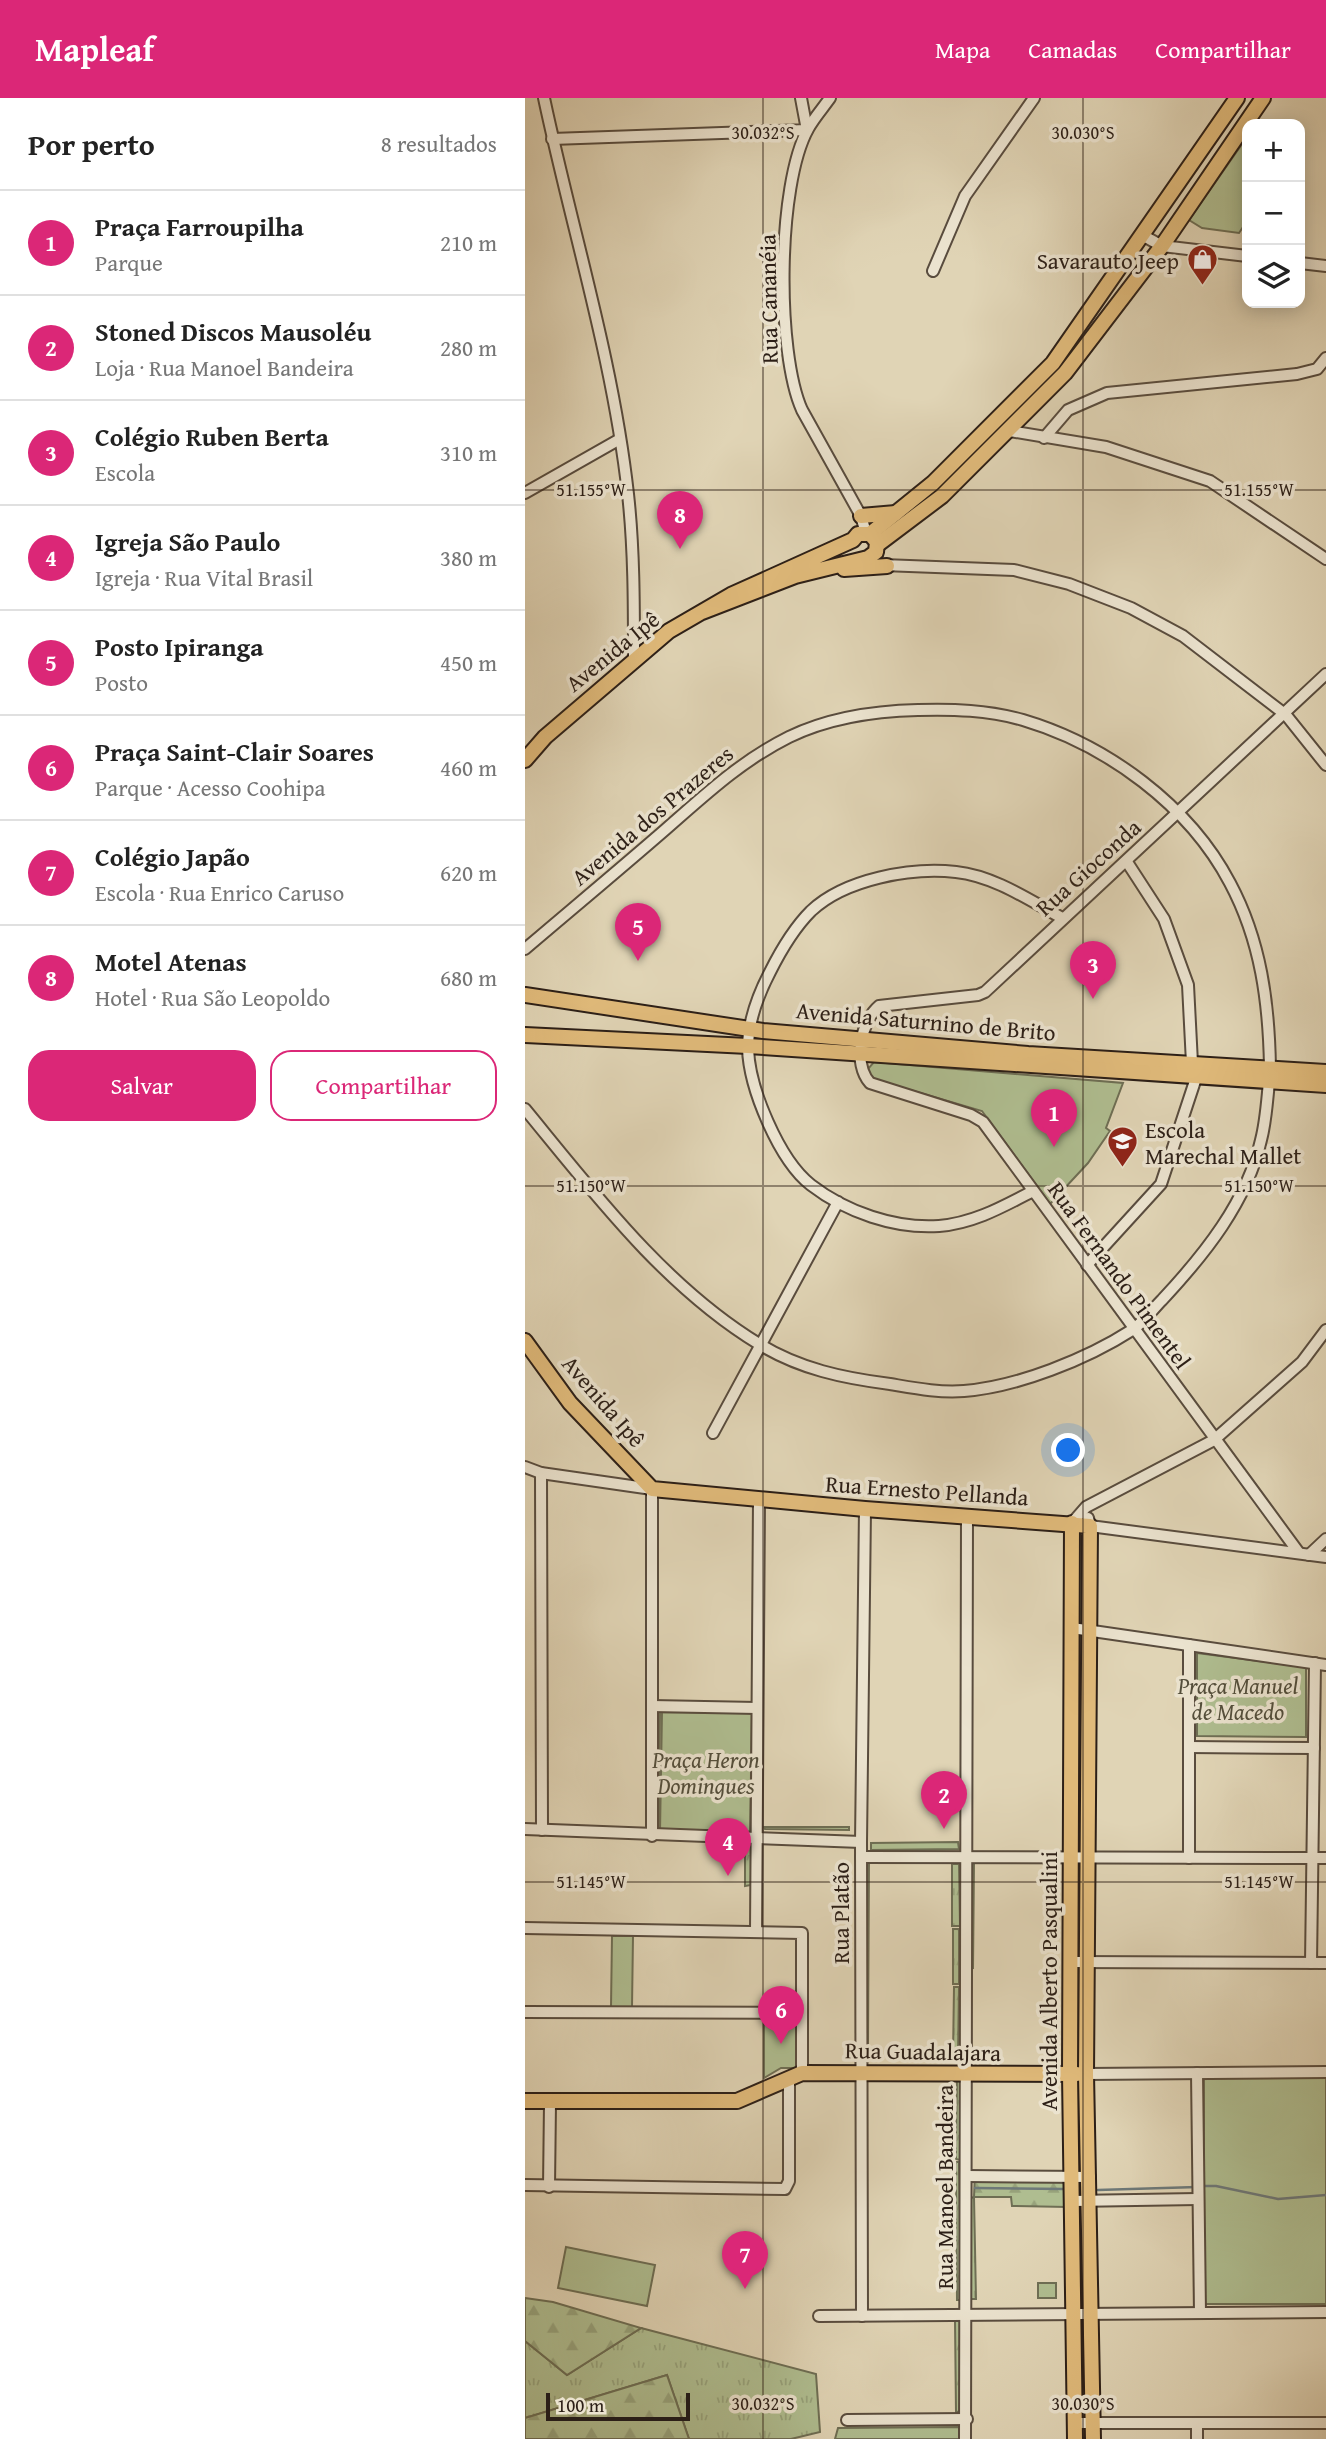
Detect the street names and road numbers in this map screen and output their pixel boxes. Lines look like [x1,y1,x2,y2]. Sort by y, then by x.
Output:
street label: Rua Cananéia [750,234,786,364]
street label: Avenida Ipê [558,603,666,699]
street label: Avenida dos Prazeres [564,737,740,893]
street label: Rua Gioconda [1028,811,1148,923]
street label: Avenida Saturnino de Brito [795,993,1057,1049]
street label: Rua Fernando Pimentel [1041,1174,1199,1376]
street label: Avenida Ipê [555,1348,653,1454]
street label: Rua Ernesto Pellanda [824,1466,1030,1514]
street label: Avenida Alberto Pasqualini [1032,1851,1065,2111]
street label: Rua Platão [824,1862,857,1964]
street label: Rua Guadalajara [845,2033,1001,2069]
street label: Rua Manoel Bandeira [928,2084,961,2289]

